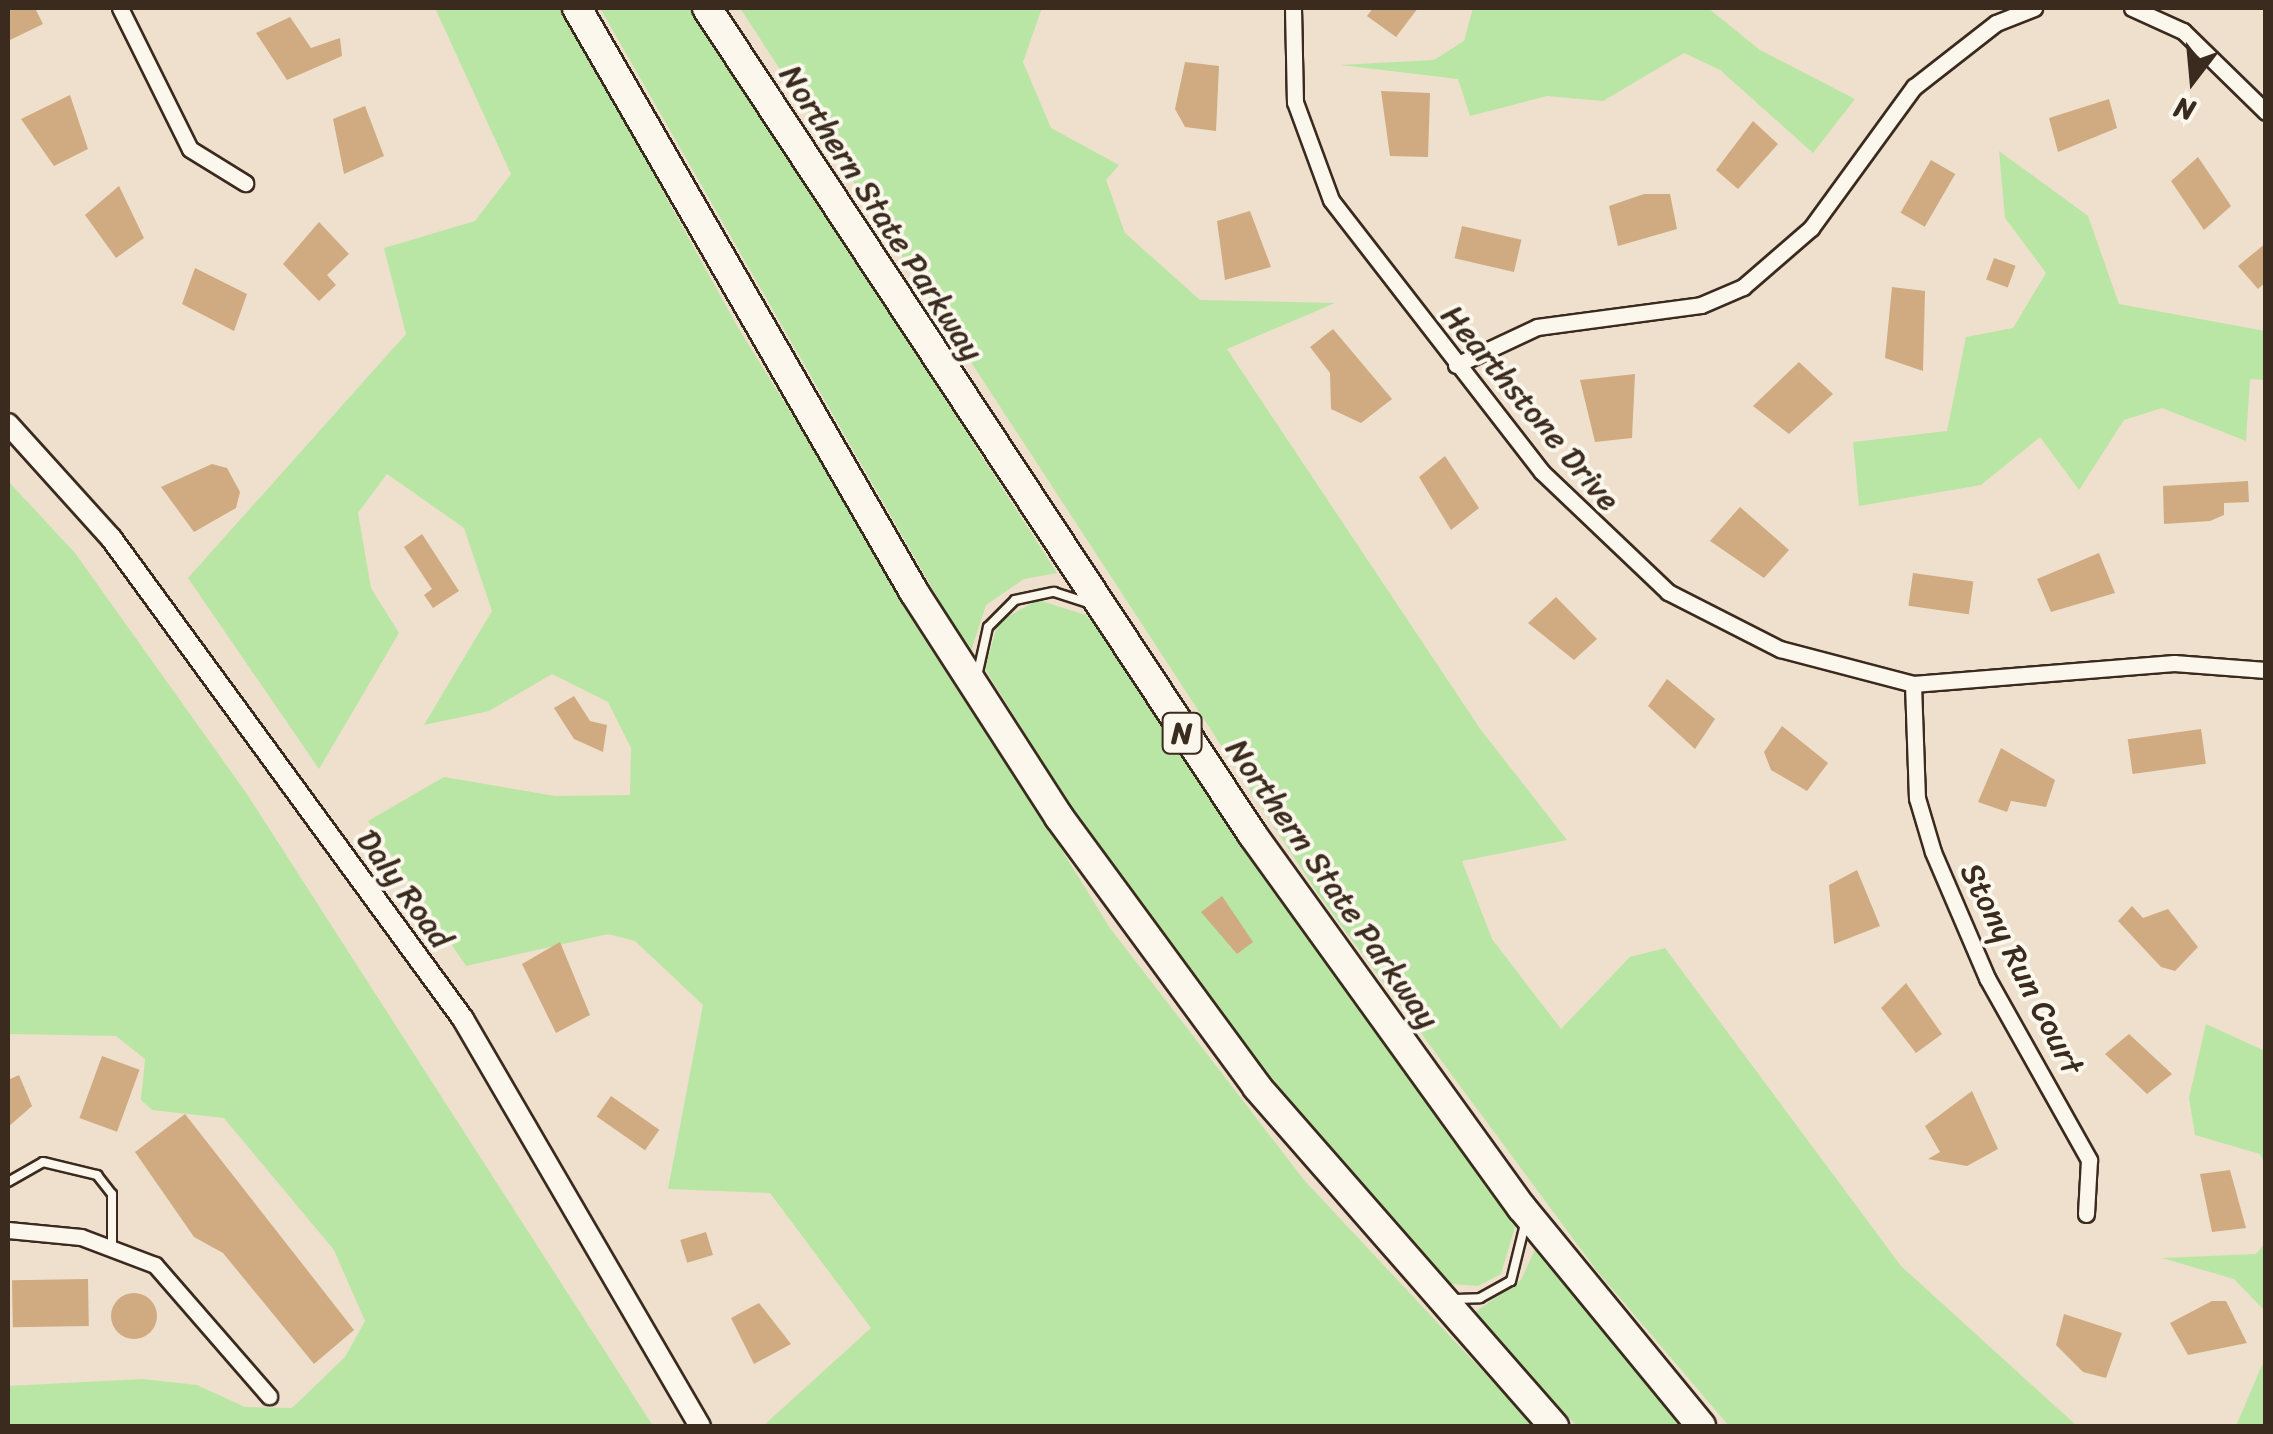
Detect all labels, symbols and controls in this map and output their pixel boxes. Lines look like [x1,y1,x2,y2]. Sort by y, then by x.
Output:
north arrow [2143,30,2243,130]
street label: Northern State Parkway [770,57,992,369]
text: N [2169,83,2201,136]
street label: Hearthstone Drive [1432,297,1628,519]
road number: N [1160,708,1204,758]
street label: Northern State Parkway [1217,731,1447,1037]
street label: Daly Road [348,822,460,956]
street label: Stony Run Court [1951,856,2091,1082]

